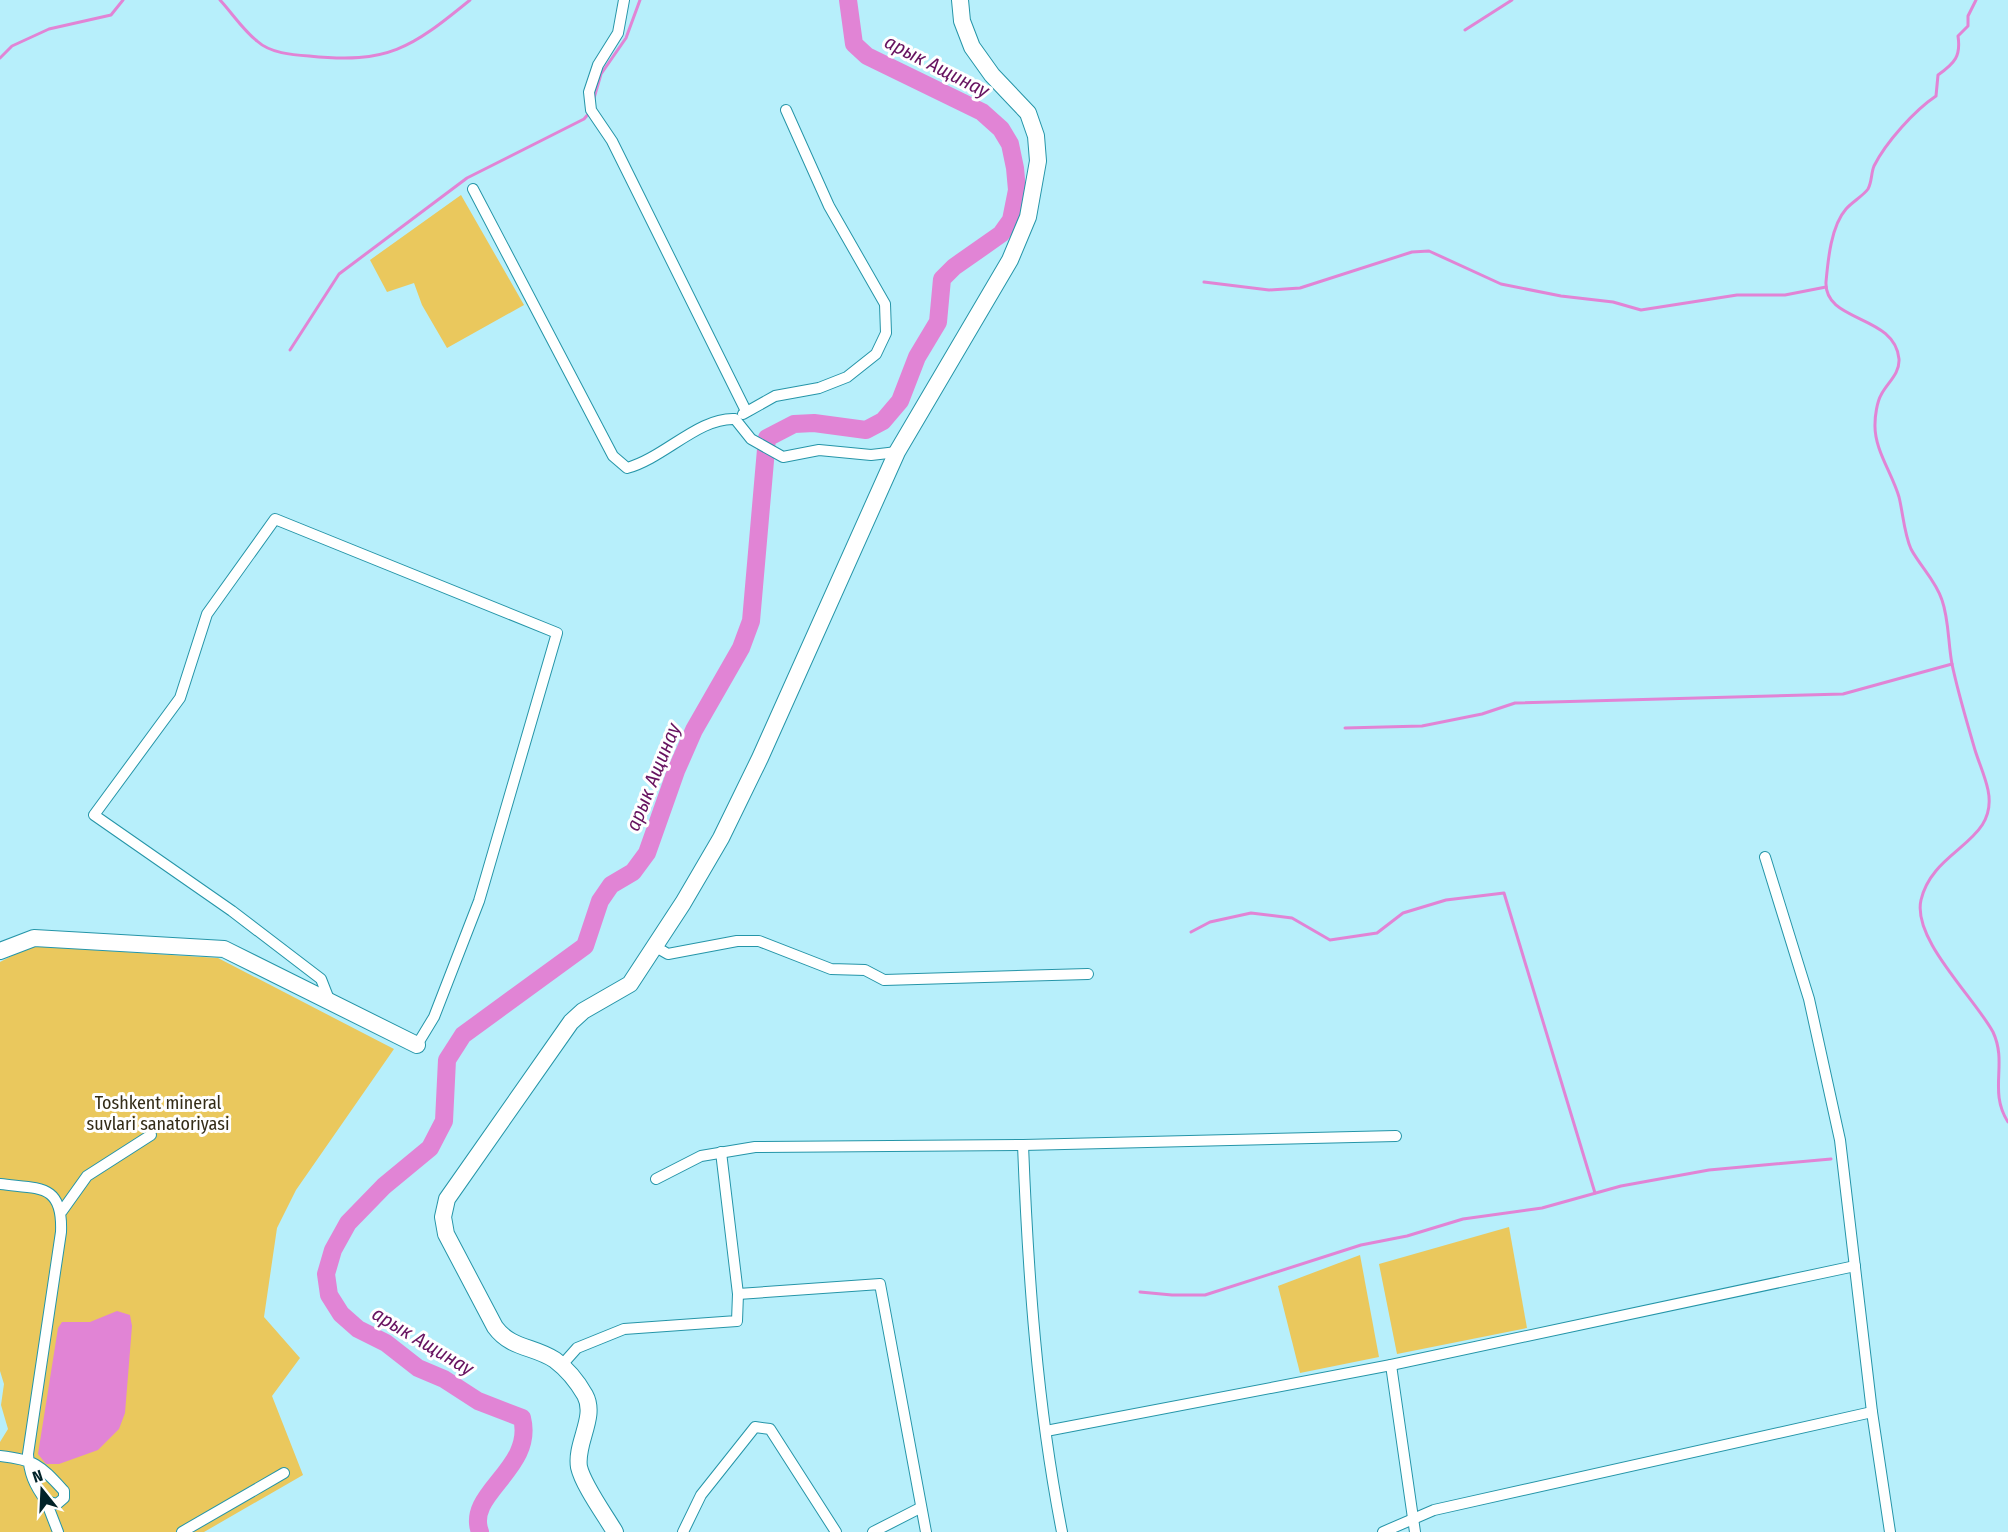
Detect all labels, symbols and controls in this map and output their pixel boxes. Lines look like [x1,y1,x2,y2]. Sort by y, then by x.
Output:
water label: арык Ащинау [881,29,994,103]
water label: арык Ащинау [620,718,686,834]
park label: Toshkent mineral suvlari sanatoriyasi [87,1092,229,1135]
water label: арык Ащинау [368,1301,479,1381]
north arrow [12,1460,72,1520]
text: N [30,1466,45,1487]

